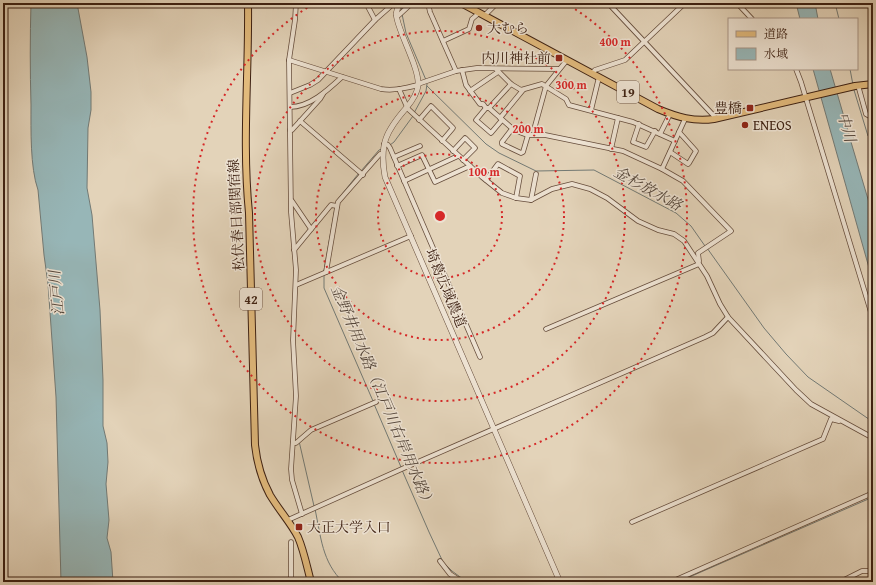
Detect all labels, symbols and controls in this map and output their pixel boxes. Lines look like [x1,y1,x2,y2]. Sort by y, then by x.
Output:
place label: 大むら [487,18,529,38]
legend [728,18,858,70]
marker: 大むら [474,23,484,33]
text: 道路 [764,25,788,42]
text: 400 m [599,33,632,50]
text: 水域 [764,45,788,62]
place label: 内川神社前 [481,48,551,68]
marker: 内川神社前 [554,53,564,63]
text: 300 m [555,76,588,93]
road number: 19 [617,81,639,103]
place label: 豊橋 [714,98,742,118]
marker: 豊橋 [745,103,755,113]
water label: 中川 [833,110,862,146]
place label: ENEOS [753,115,792,135]
text: 200 m [512,120,545,137]
marker: ENEOS [740,120,750,130]
street label: 松伏春日部関宿線 [223,159,249,271]
water label: 金杉放水路 [610,161,687,216]
text: 100 m [468,163,501,180]
centre of rings [433,209,447,223]
street label: 埼葛広域農道 [420,245,472,331]
water label: 江戸川 [43,268,68,316]
water label: 金野井用水路（江戸川右岸用水路） [326,281,440,511]
road number: 42 [240,288,262,310]
place label: 大正大学入口 [307,517,391,537]
marker: 大正大学入口 [294,522,304,532]

